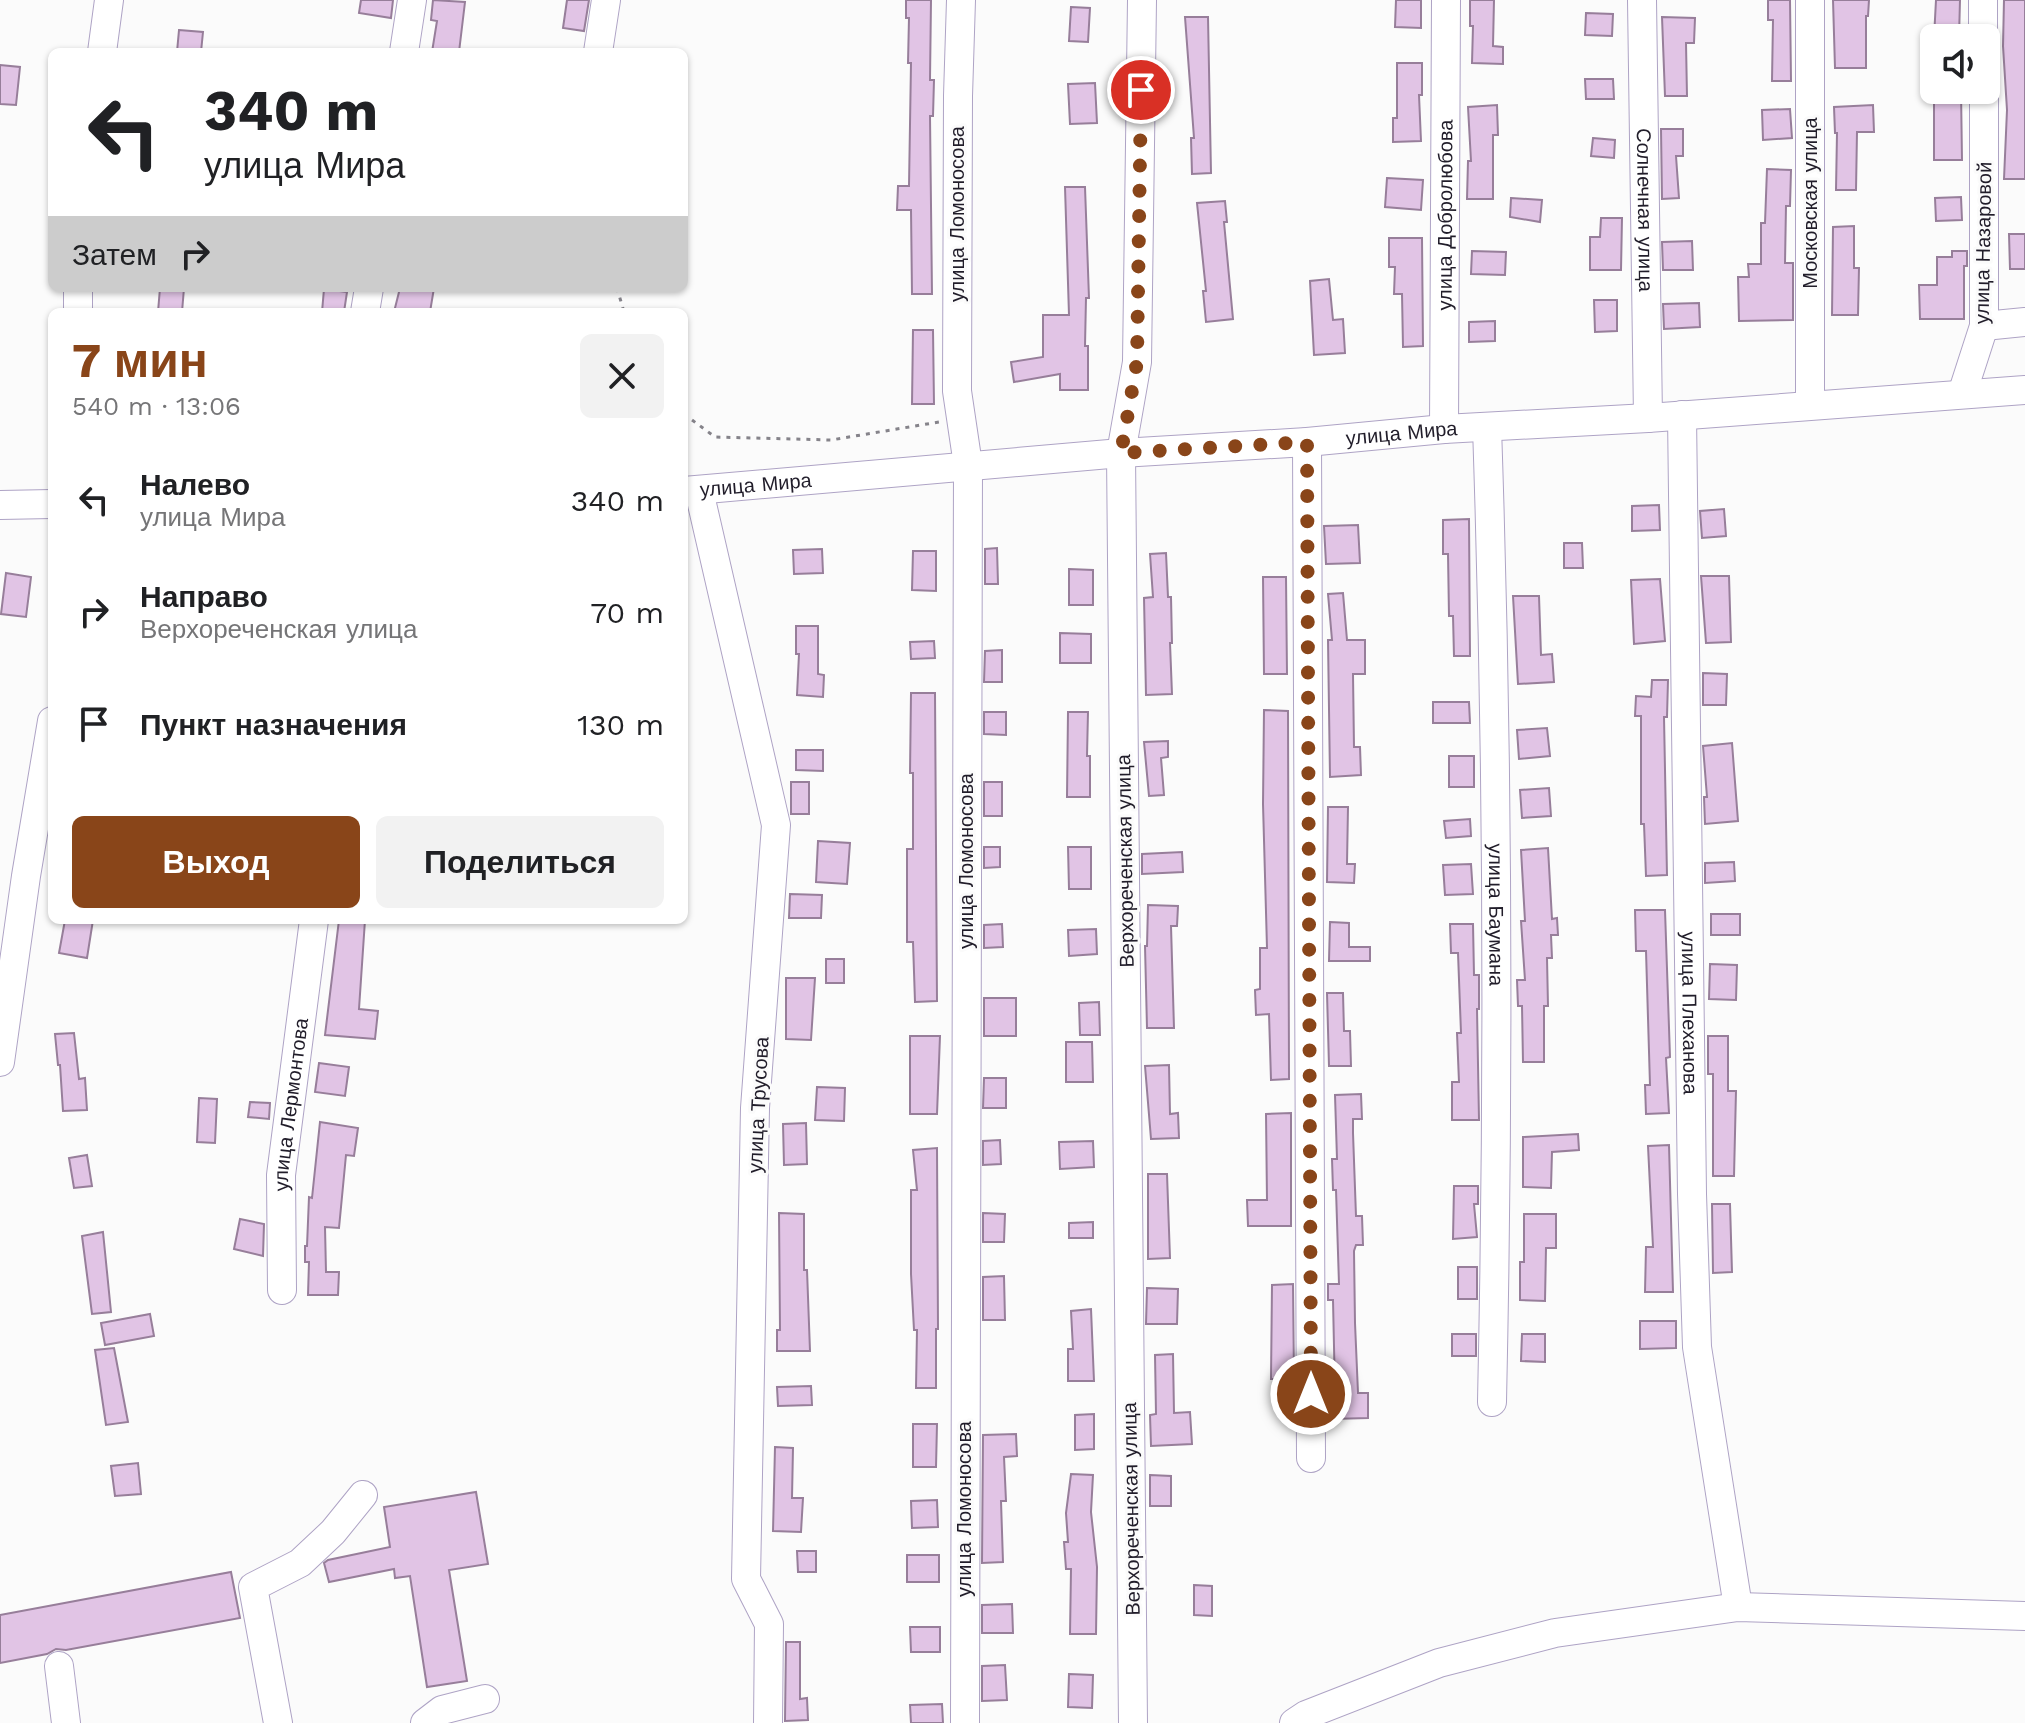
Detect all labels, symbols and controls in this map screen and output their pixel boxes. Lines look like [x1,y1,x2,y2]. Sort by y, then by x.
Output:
map controls [1920,24,2000,104]
button: sound [1920,24,2000,104]
pin [1107,56,1175,124]
icon: arrive [1119,68,1163,112]
text: 340 m [204,78,378,144]
icon: left [72,80,176,184]
street label: Московская улица [1798,116,1822,289]
street label: улица Добролюбова [1433,119,1457,310]
street label: улица Ломоносова [945,125,969,302]
street label: Солнечная улица [1632,128,1658,293]
text: улица Мира [204,145,405,187]
street label: улица Назаровой [1970,162,1996,324]
icon: right [173,232,217,276]
text: Затем [72,237,157,272]
text: 7 мин [72,332,208,389]
button: close [580,334,664,418]
text: 540 m · 13:06 [72,391,241,421]
street label: улица Мира [1345,416,1459,450]
text: Налево [140,467,250,502]
street label: улица Мира [699,468,813,502]
icon: left [72,478,116,522]
text: 340 m [571,483,664,518]
text: улица Мира [140,502,285,532]
text: Направо [140,579,268,614]
icon: right [72,590,116,634]
text: 70 m [590,595,664,630]
text: Верхореченская улица [140,614,417,644]
icon: arrive [72,702,116,746]
text: Пункт назначения [140,707,407,742]
text: 130 m [577,707,664,742]
street label: Верхореченская улица [1111,753,1139,968]
street label: улица Ломоносова [954,772,978,949]
button: Выход [72,816,360,908]
button: Поделиться [376,816,664,908]
street label: улица Баумана [1484,843,1508,987]
street label: улица Плеханова [1677,931,1703,1096]
street label: улица Лермонтова [269,1016,313,1191]
street label: улица Трусова [742,1035,774,1174]
position arrow [1269,1352,1353,1436]
street label: Верхореченская улица [1117,1401,1145,1616]
street label: улица Ломоносова [952,1420,976,1597]

